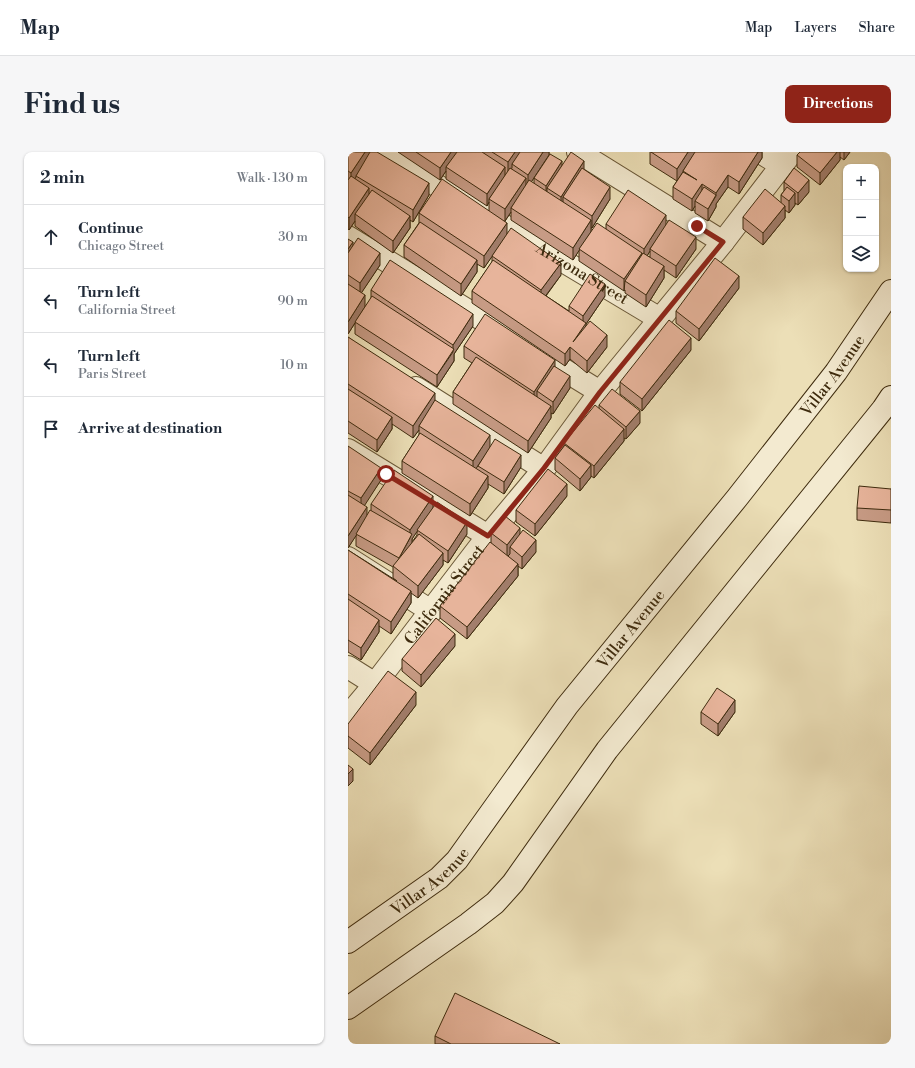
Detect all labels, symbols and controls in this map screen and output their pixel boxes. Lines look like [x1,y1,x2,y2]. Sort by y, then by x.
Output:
text: Map [20,16,60,40]
text: Map [745,19,772,37]
text: Layers [794,19,837,37]
text: Share [859,19,895,37]
button: Directions [785,85,891,123]
text: Find us [24,87,120,122]
map controls [843,164,879,272]
button: + [843,164,879,200]
text: 2 min [40,167,85,189]
text: Walk · 130 m [237,170,308,186]
button: − [843,200,879,236]
route end [688,217,706,235]
text: Continue [78,219,143,238]
icon: ahead [40,226,62,248]
text: 30 m [278,229,308,245]
button: layers [843,236,879,272]
text: Chicago Street [78,238,164,254]
street label: Arizona Street [531,238,632,309]
text: Turn left [78,283,140,302]
icon: left [40,290,62,312]
text: 90 m [277,293,308,309]
text: California Street [78,302,176,318]
street label: Villar Avenue [796,331,869,421]
text: Turn left [78,347,140,366]
icon: left [40,354,62,376]
text: 10 m [280,357,308,373]
text: Paris Street [78,366,147,382]
icon: arrive [40,418,62,440]
text: Arrive at destination [78,419,222,438]
route start [377,465,395,483]
street label: California Street [400,540,489,649]
street label: Villar Avenue [592,586,669,674]
street label: Villar Avenue [386,844,474,921]

